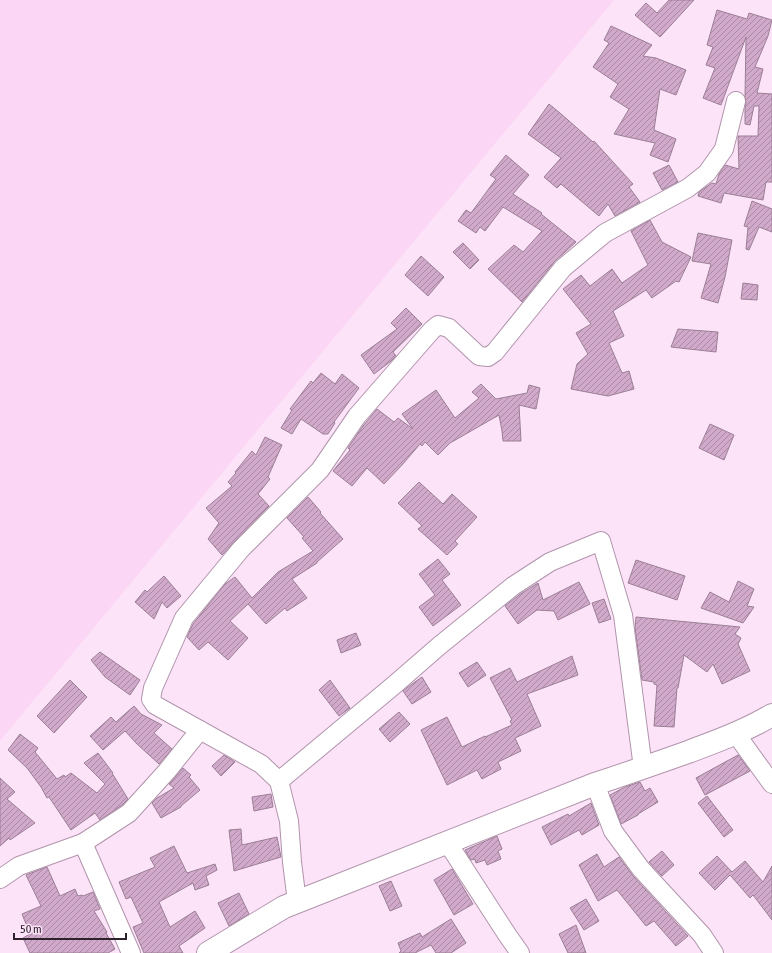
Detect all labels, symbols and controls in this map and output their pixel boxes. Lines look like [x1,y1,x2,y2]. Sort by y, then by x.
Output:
scale bar [14,915,126,941]
text: 50 m [20,922,42,936]

